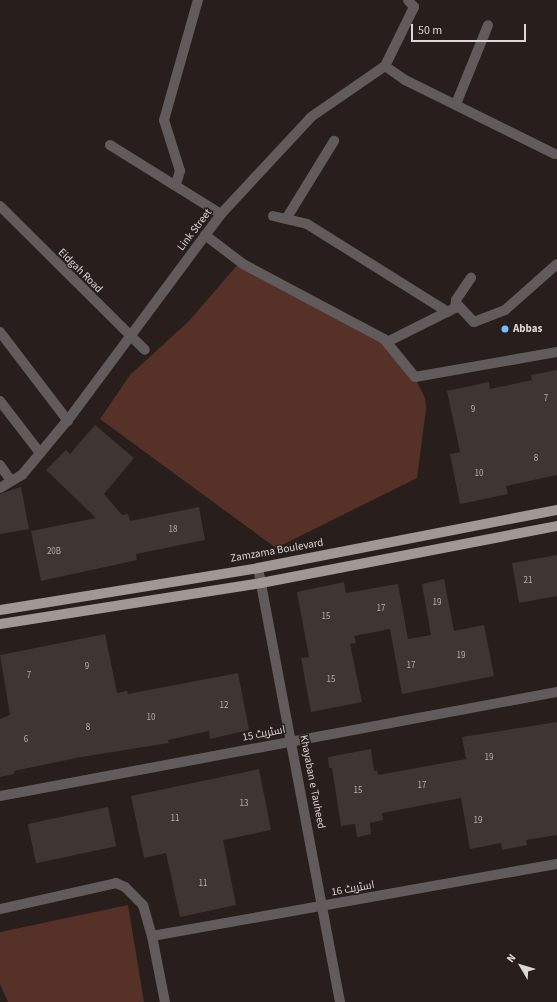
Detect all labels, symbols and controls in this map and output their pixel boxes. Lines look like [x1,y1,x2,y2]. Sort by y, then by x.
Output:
scale bar [413,16,528,42]
text: 50 m [418,22,442,39]
street label: Link Street [175,206,215,254]
street label: Eidgah Road [55,246,105,296]
place label: Abbas [513,322,542,336]
marker: Abbas [500,324,510,334]
house number: 7 [544,394,548,404]
house number: 9 [471,405,475,415]
house number: 8 [534,454,538,464]
house number: 10 [475,469,483,479]
house number: 18 [169,525,177,535]
street label: Zamzama Boulevard [229,536,325,566]
house number: 20B [47,547,61,557]
house number: 21 [524,576,532,586]
house number: 19 [433,598,441,608]
house number: 17 [377,604,385,614]
house number: 15 [322,612,330,622]
house number: 19 [457,651,465,661]
house number: 17 [407,661,415,671]
house number: 9 [85,662,89,672]
house number: 7 [27,671,31,681]
house number: 15 [327,675,335,685]
house number: 12 [220,701,228,711]
house number: 10 [147,713,155,723]
house number: 8 [86,723,90,733]
street label: اسٹریٹ 15 [241,723,287,745]
street label: Khayaban e Tauheed [296,734,328,830]
house number: 6 [24,735,28,745]
house number: 19 [485,753,493,763]
house number: 17 [418,781,426,791]
house number: 15 [354,786,362,796]
house number: 13 [240,799,248,809]
house number: 11 [171,814,179,824]
house number: 19 [474,816,482,826]
house number: 11 [199,879,207,889]
street label: اسٹریٹ 16 [330,879,376,899]
north arrow [501,946,541,986]
text: N [503,951,519,966]

